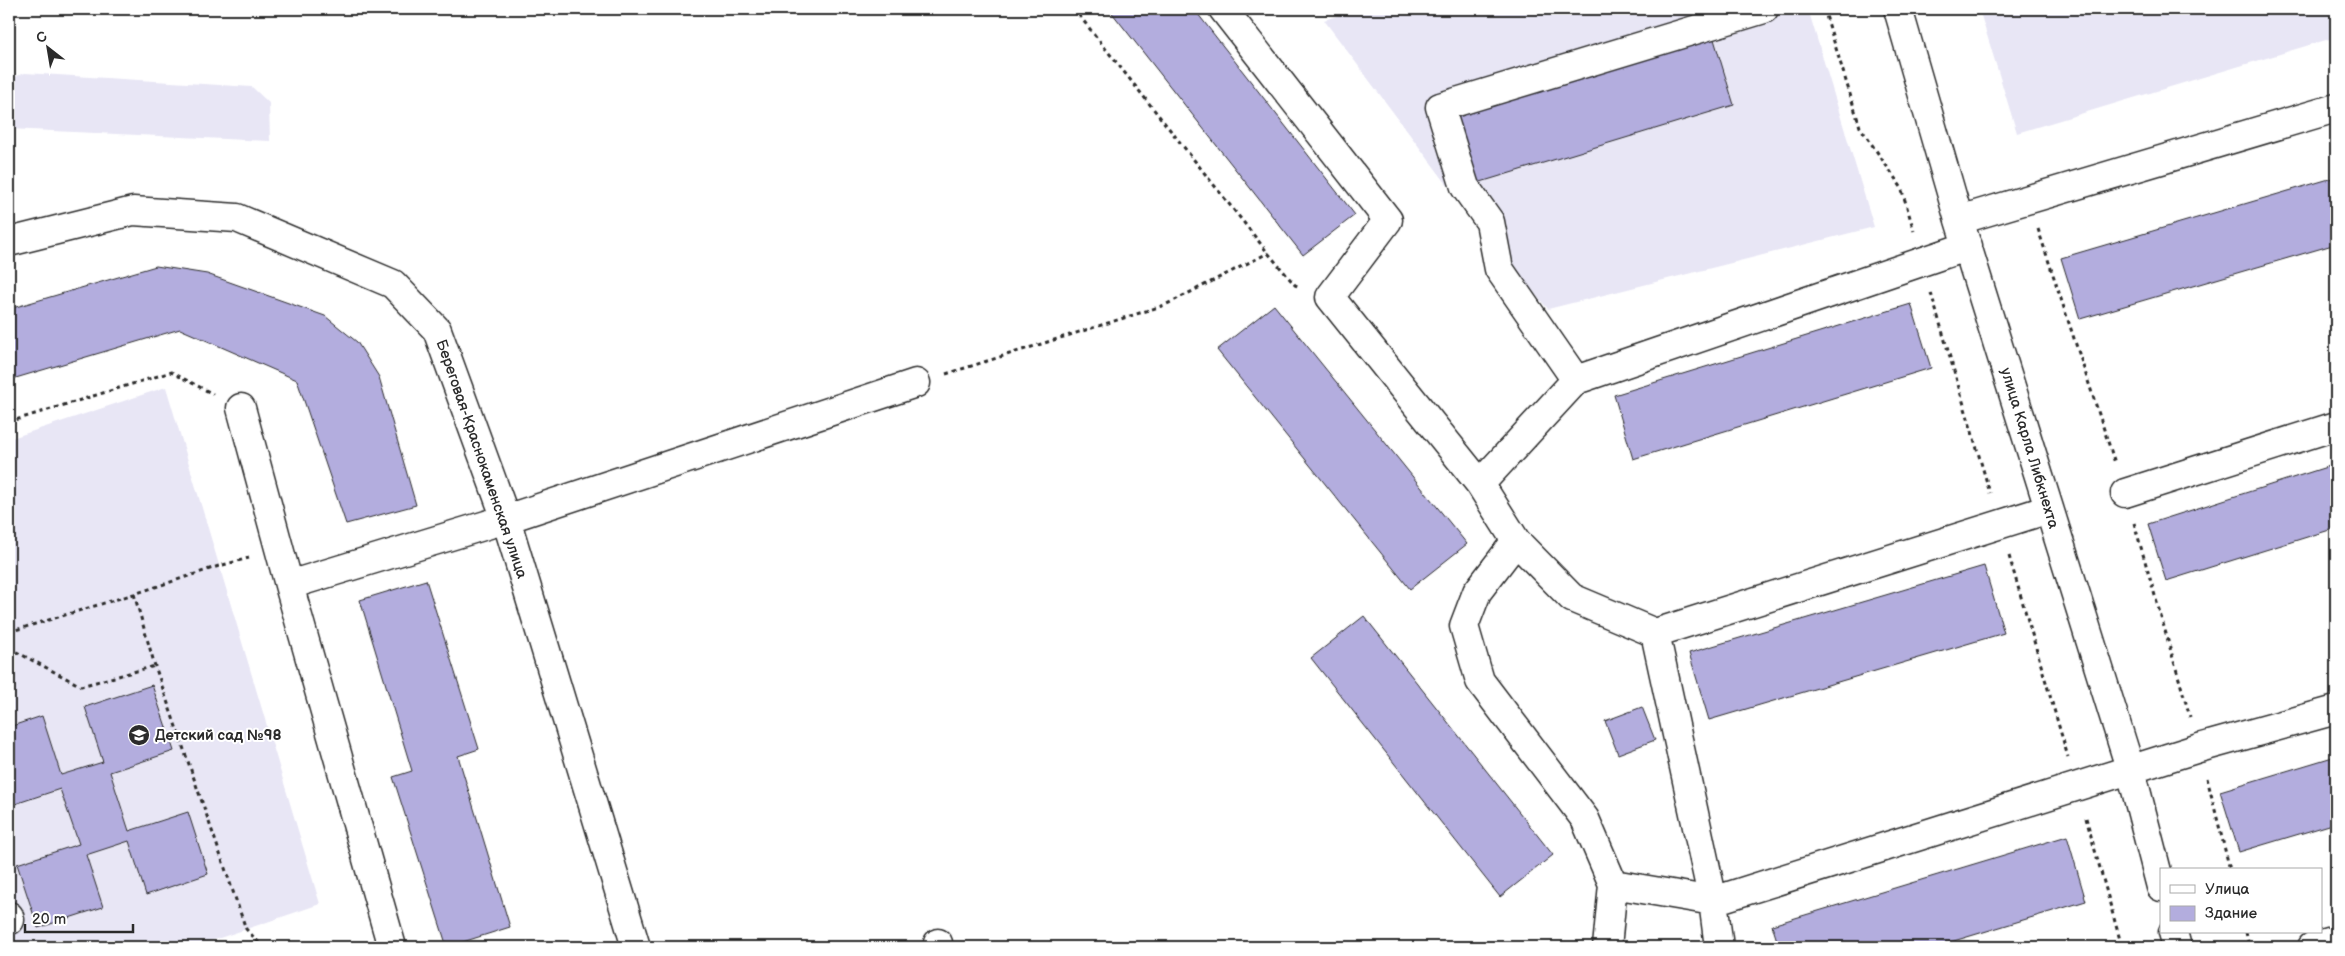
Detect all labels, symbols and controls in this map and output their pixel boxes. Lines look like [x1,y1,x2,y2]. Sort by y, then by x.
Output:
north arrow [22,22,72,72]
text: С [33,27,50,47]
street label: Береговая-Краснокаменская улица [432,337,531,581]
street label: улица Карла Либкнехта [1996,365,2063,531]
school or university icon: Детский сад №98 [127,723,151,747]
place label: Детский сад №98 [155,726,281,745]
legend [2160,868,2322,934]
text: Улица [2205,880,2250,899]
scale bar [25,901,132,933]
text: Здание [2205,904,2257,923]
text: 20 m [32,910,66,929]

